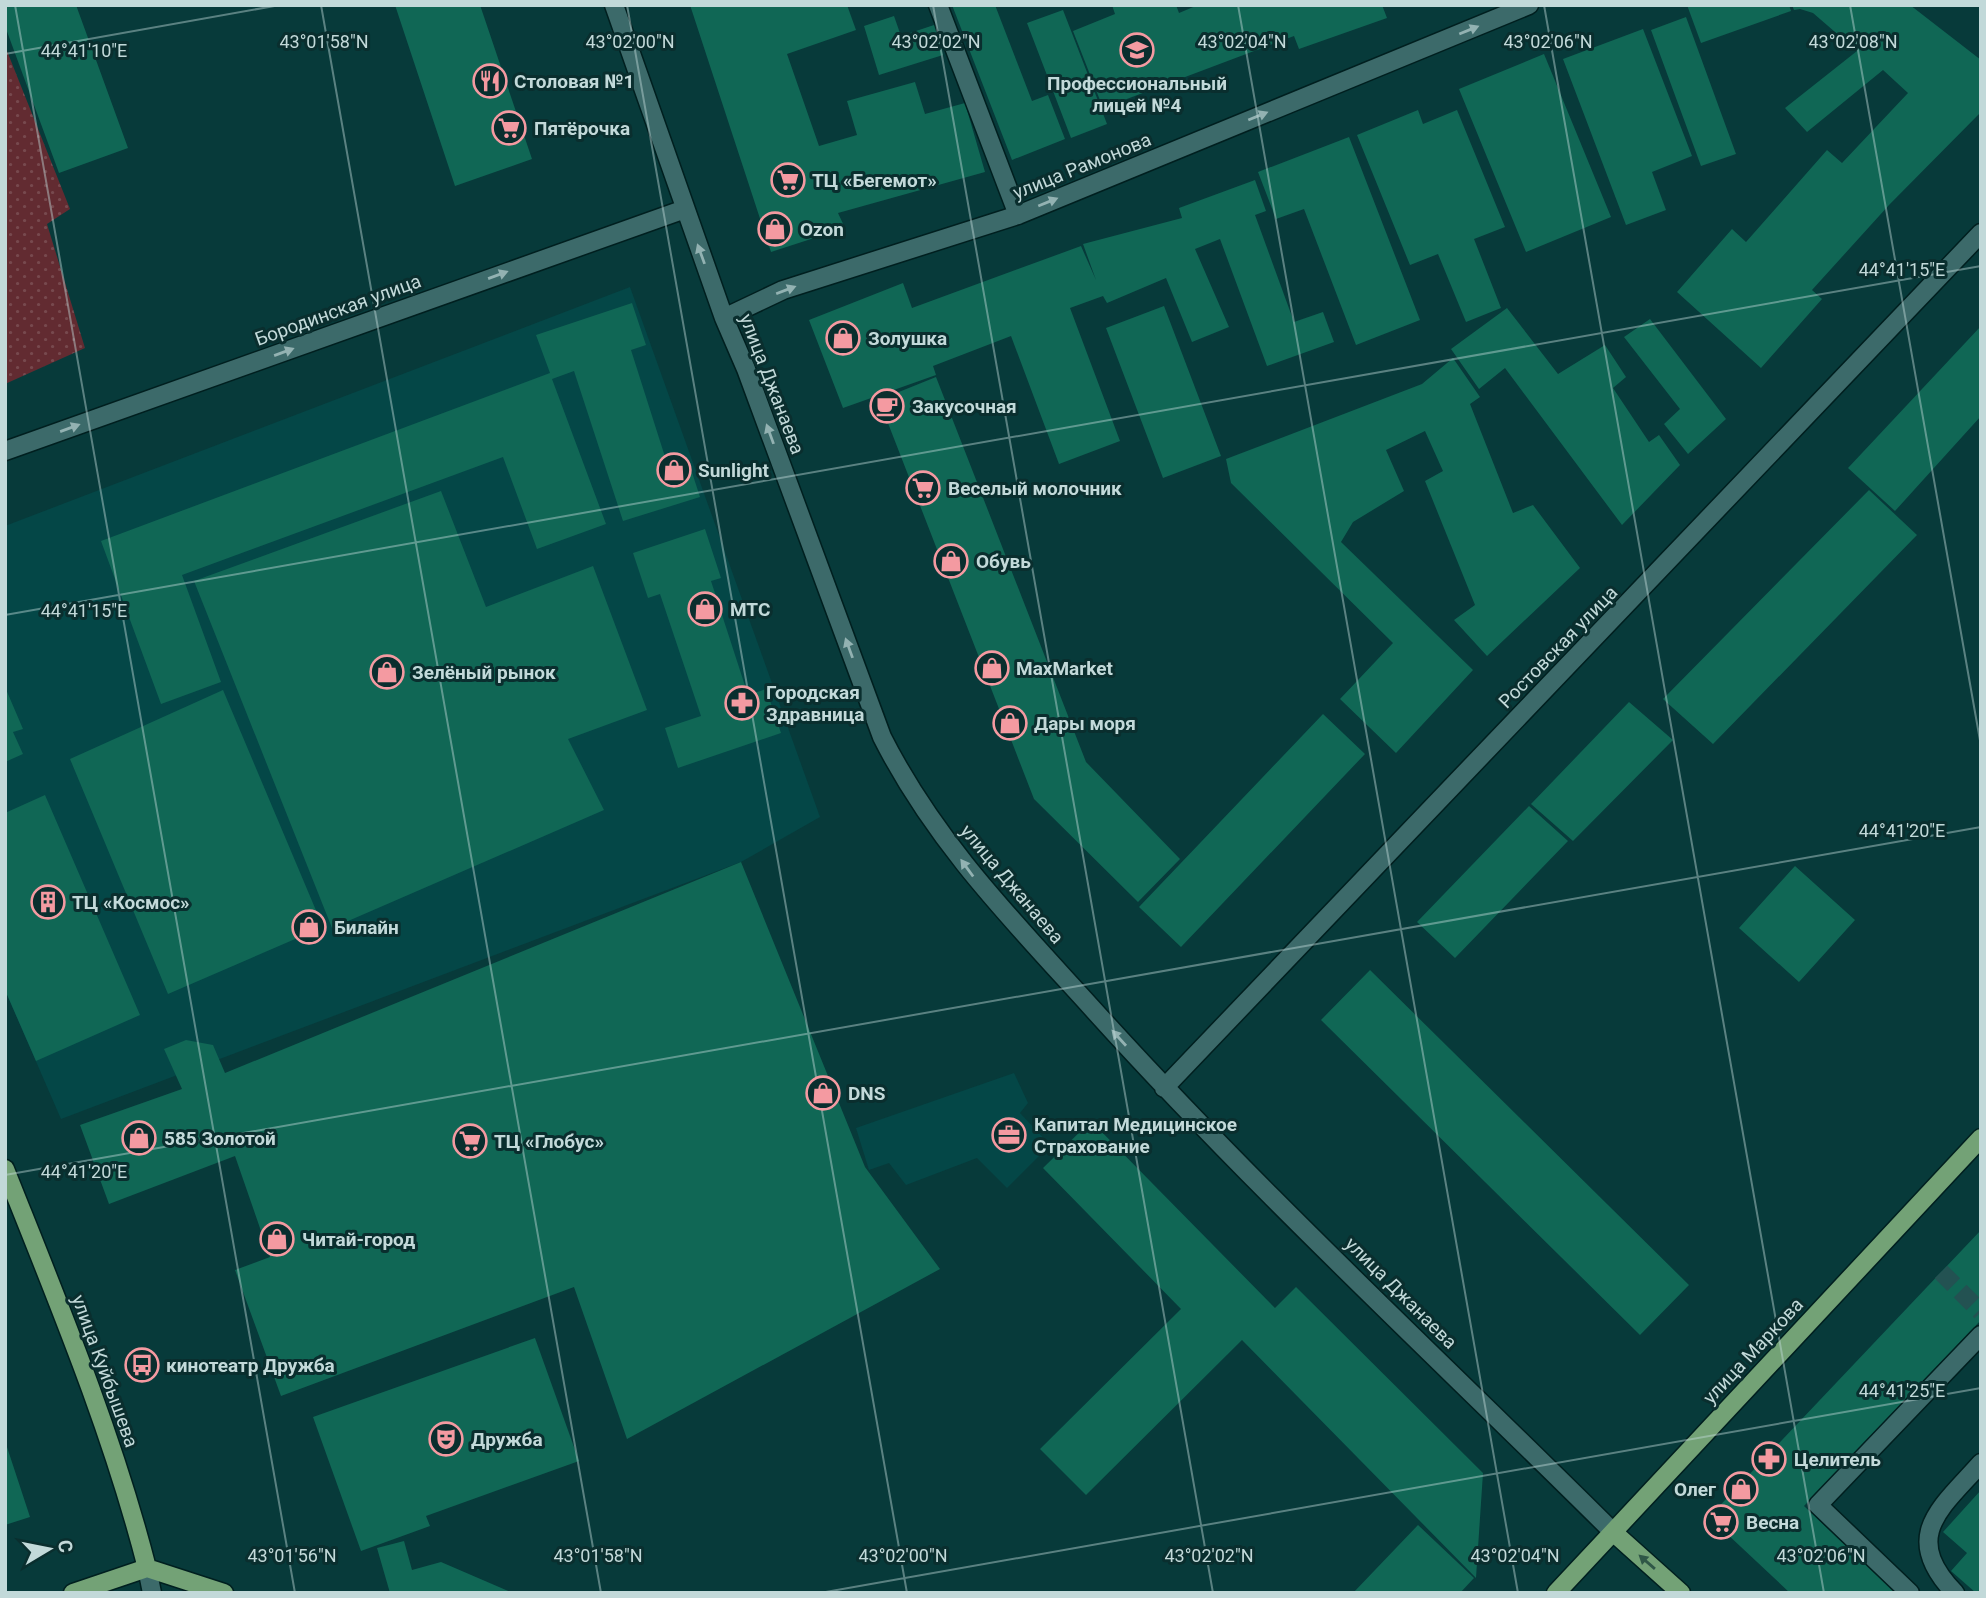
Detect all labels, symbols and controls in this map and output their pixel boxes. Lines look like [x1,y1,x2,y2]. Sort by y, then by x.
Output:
one-way arrow [1459,24,1479,36]
text: 43°01'58"N [279,31,369,52]
text: 43°02'00"N [585,31,675,52]
text: 43°02'02"N [891,31,981,52]
school or university icon: Профессиональный лицей №4 [1118,31,1156,69]
text: 43°02'04"N [1197,31,1287,52]
text: 43°02'06"N [1503,31,1593,52]
text: 43°02'08"N [1808,31,1898,52]
text: 44°41'10"E [41,40,127,61]
restaurant icon: Столовая №1 [471,62,509,100]
place label: Столовая №1 [514,70,634,93]
place label: Профессиональный лицей №4 [1047,72,1227,117]
supermarket icon: Пятёрочка [490,109,528,147]
one-way arrow [1248,111,1269,122]
place label: Пятёрочка [534,117,630,140]
street label: улица Рамонова [1010,128,1154,204]
supermarket icon: ТЦ «Бегемот» [769,161,807,199]
place label: ТЦ «Бегемот» [812,169,937,192]
one-way arrow [1038,197,1059,208]
shop icon: Ozon [756,210,794,248]
place label: Ozon [800,218,844,241]
one-way arrow [695,243,706,264]
text: 44°41'15"E [1859,259,1945,280]
street label: Бородинская улица [252,269,424,351]
one-way arrow [488,269,509,280]
one-way arrow [775,285,796,296]
street label: улица Джанаева [735,311,809,457]
shop icon: Золушка [824,319,862,357]
place label: Золушка [868,327,947,350]
one-way arrow [273,346,294,357]
cafe icon: Закусочная [868,387,906,425]
place label: Закусочная [912,395,1017,418]
one-way arrow [59,422,80,433]
one-way arrow [764,424,775,445]
shop icon: Sunlight [655,451,693,489]
place label: Sunlight [698,459,770,482]
supermarket icon: Веселый молочник [904,469,942,507]
place label: Веселый молочник [948,477,1122,500]
shop icon: Обувь [932,542,970,580]
place label: Обувь [976,550,1031,573]
street label: Ростовская улица [1494,581,1622,713]
shop icon: МТС [686,590,724,628]
place label: МТС [730,598,770,621]
text: 44°41'15"E [41,600,127,621]
one-way arrow [843,637,854,658]
shop icon: MaxMarket [973,649,1011,687]
shop icon: Зелёный рынок [368,653,406,691]
place label: MaxMarket [1016,657,1113,680]
place label: Зелёный рынок [412,661,556,684]
place label: Городская Здравница [766,681,864,726]
pharmacy icon: Городская Здравница [723,684,761,722]
shop icon: Дары моря [991,704,1029,742]
place label: Дары моря [1034,712,1136,735]
street label: улица Джанаева [955,820,1069,948]
text: 44°41'20"E [1859,820,1945,841]
one-way arrow [960,859,974,877]
building icon: ТЦ «Космос» [29,883,67,921]
place label: ТЦ «Космос» [72,891,190,914]
shop icon: Билайн [290,908,328,946]
place label: Билайн [334,916,399,939]
one-way arrow [1111,1030,1127,1047]
shop icon: DNS [804,1074,842,1112]
place label: DNS [848,1082,886,1105]
place label: Капитал Медицинское Страхование [1034,1113,1237,1158]
office icon: Капитал Медицинское Страхование [990,1116,1028,1154]
shop icon: 585 Золотой [120,1119,158,1157]
supermarket icon: ТЦ «Глобус» [451,1122,489,1160]
place label: 585 Золотой [164,1127,276,1150]
place label: ТЦ «Глобус» [494,1130,604,1153]
text: 44°41'20"E [41,1161,127,1182]
shop icon: Читай-город [258,1220,296,1258]
place label: Читай-город [302,1228,415,1251]
street label: улица Джанаева [1340,1232,1462,1354]
street label: улица Куйбышева [67,1292,143,1450]
street label: улица Маркова [1698,1293,1808,1409]
bus stop icon: кинотеатр Дружба [123,1346,161,1384]
place label: кинотеатр Дружба [166,1354,335,1377]
text: 44°41'25"E [1859,1380,1945,1401]
theatre icon: Дружба [427,1420,465,1458]
place label: Дружба [471,1428,543,1451]
pharmacy icon: Целитель [1750,1440,1788,1478]
place label: Целитель [1794,1448,1881,1471]
shop icon: Олег [1722,1470,1760,1508]
place label: Олег [1674,1478,1716,1501]
supermarket icon: Весна [1702,1503,1740,1541]
place label: Весна [1746,1511,1799,1534]
north arrow [14,1514,84,1584]
text: С [53,1538,78,1554]
text: 43°01'56"N [247,1545,337,1566]
text: 43°01'58"N [553,1545,643,1566]
text: 43°02'00"N [858,1545,948,1566]
text: 43°02'02"N [1164,1545,1254,1566]
text: 43°02'04"N [1470,1545,1560,1566]
text: 43°02'06"N [1776,1545,1866,1566]
one-way arrow [1639,1555,1656,1571]

